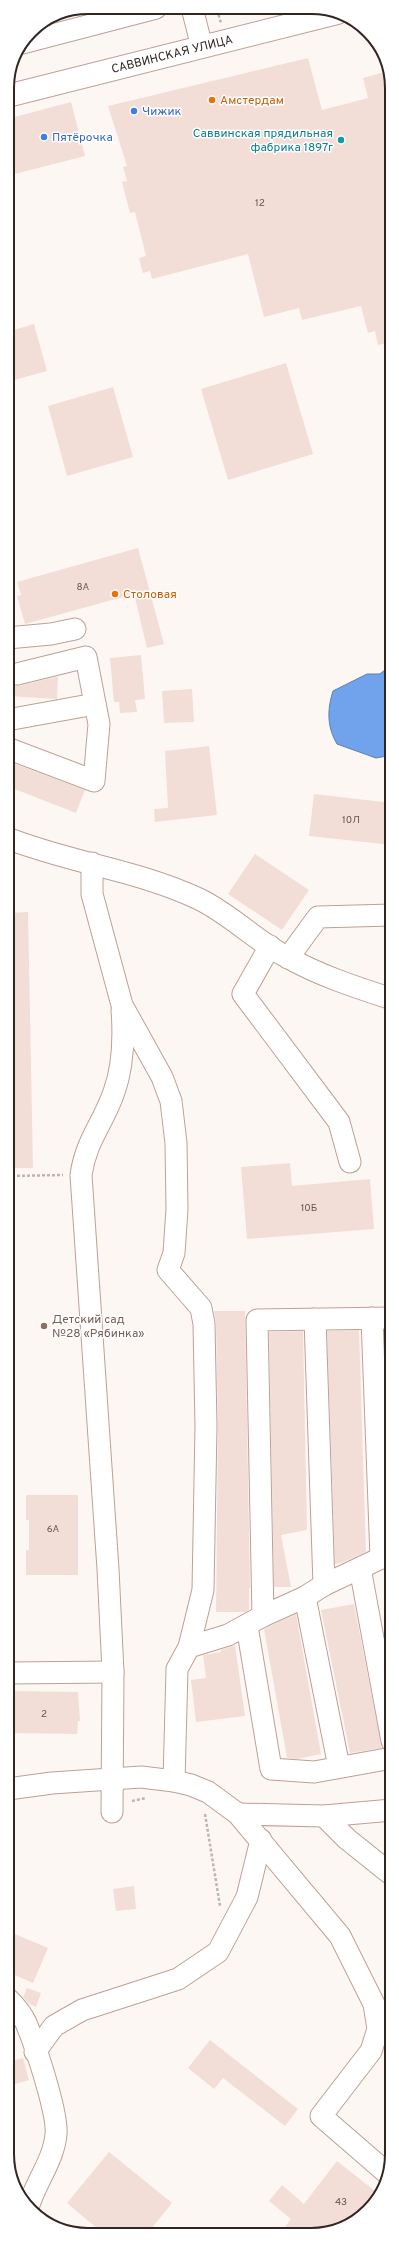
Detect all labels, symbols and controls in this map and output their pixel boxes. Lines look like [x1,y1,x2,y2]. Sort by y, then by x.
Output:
street label: САВВИНСКАЯ УЛИЦА [110,32,235,78]
place label: Амстердам [220,93,284,109]
marker: Амстердам [207,95,217,105]
place label: Чижик [142,104,182,120]
marker: Чижик [129,106,139,116]
place label: Саввинская прядильная фабрика 1897г [193,126,333,156]
place label: Пятёрочка [52,130,113,146]
marker: Пятёрочка [39,132,49,142]
marker: Саввинская прядильная фабрика 1897г [336,135,346,145]
house number: 12 [255,197,265,210]
house number: 8А [77,581,90,594]
place label: Столовая [123,587,177,603]
marker: Столовая [110,589,120,599]
house number: 10Л [342,814,360,827]
house number: 10Б [301,1202,317,1215]
place label: Детский сад №28 «Рябинка» [52,1312,144,1342]
marker: Детский сад №28 «Рябинка» [39,1321,49,1331]
house number: 6А [47,1523,59,1536]
house number: 2 [41,1708,47,1721]
house number: 43 [335,2196,347,2209]

